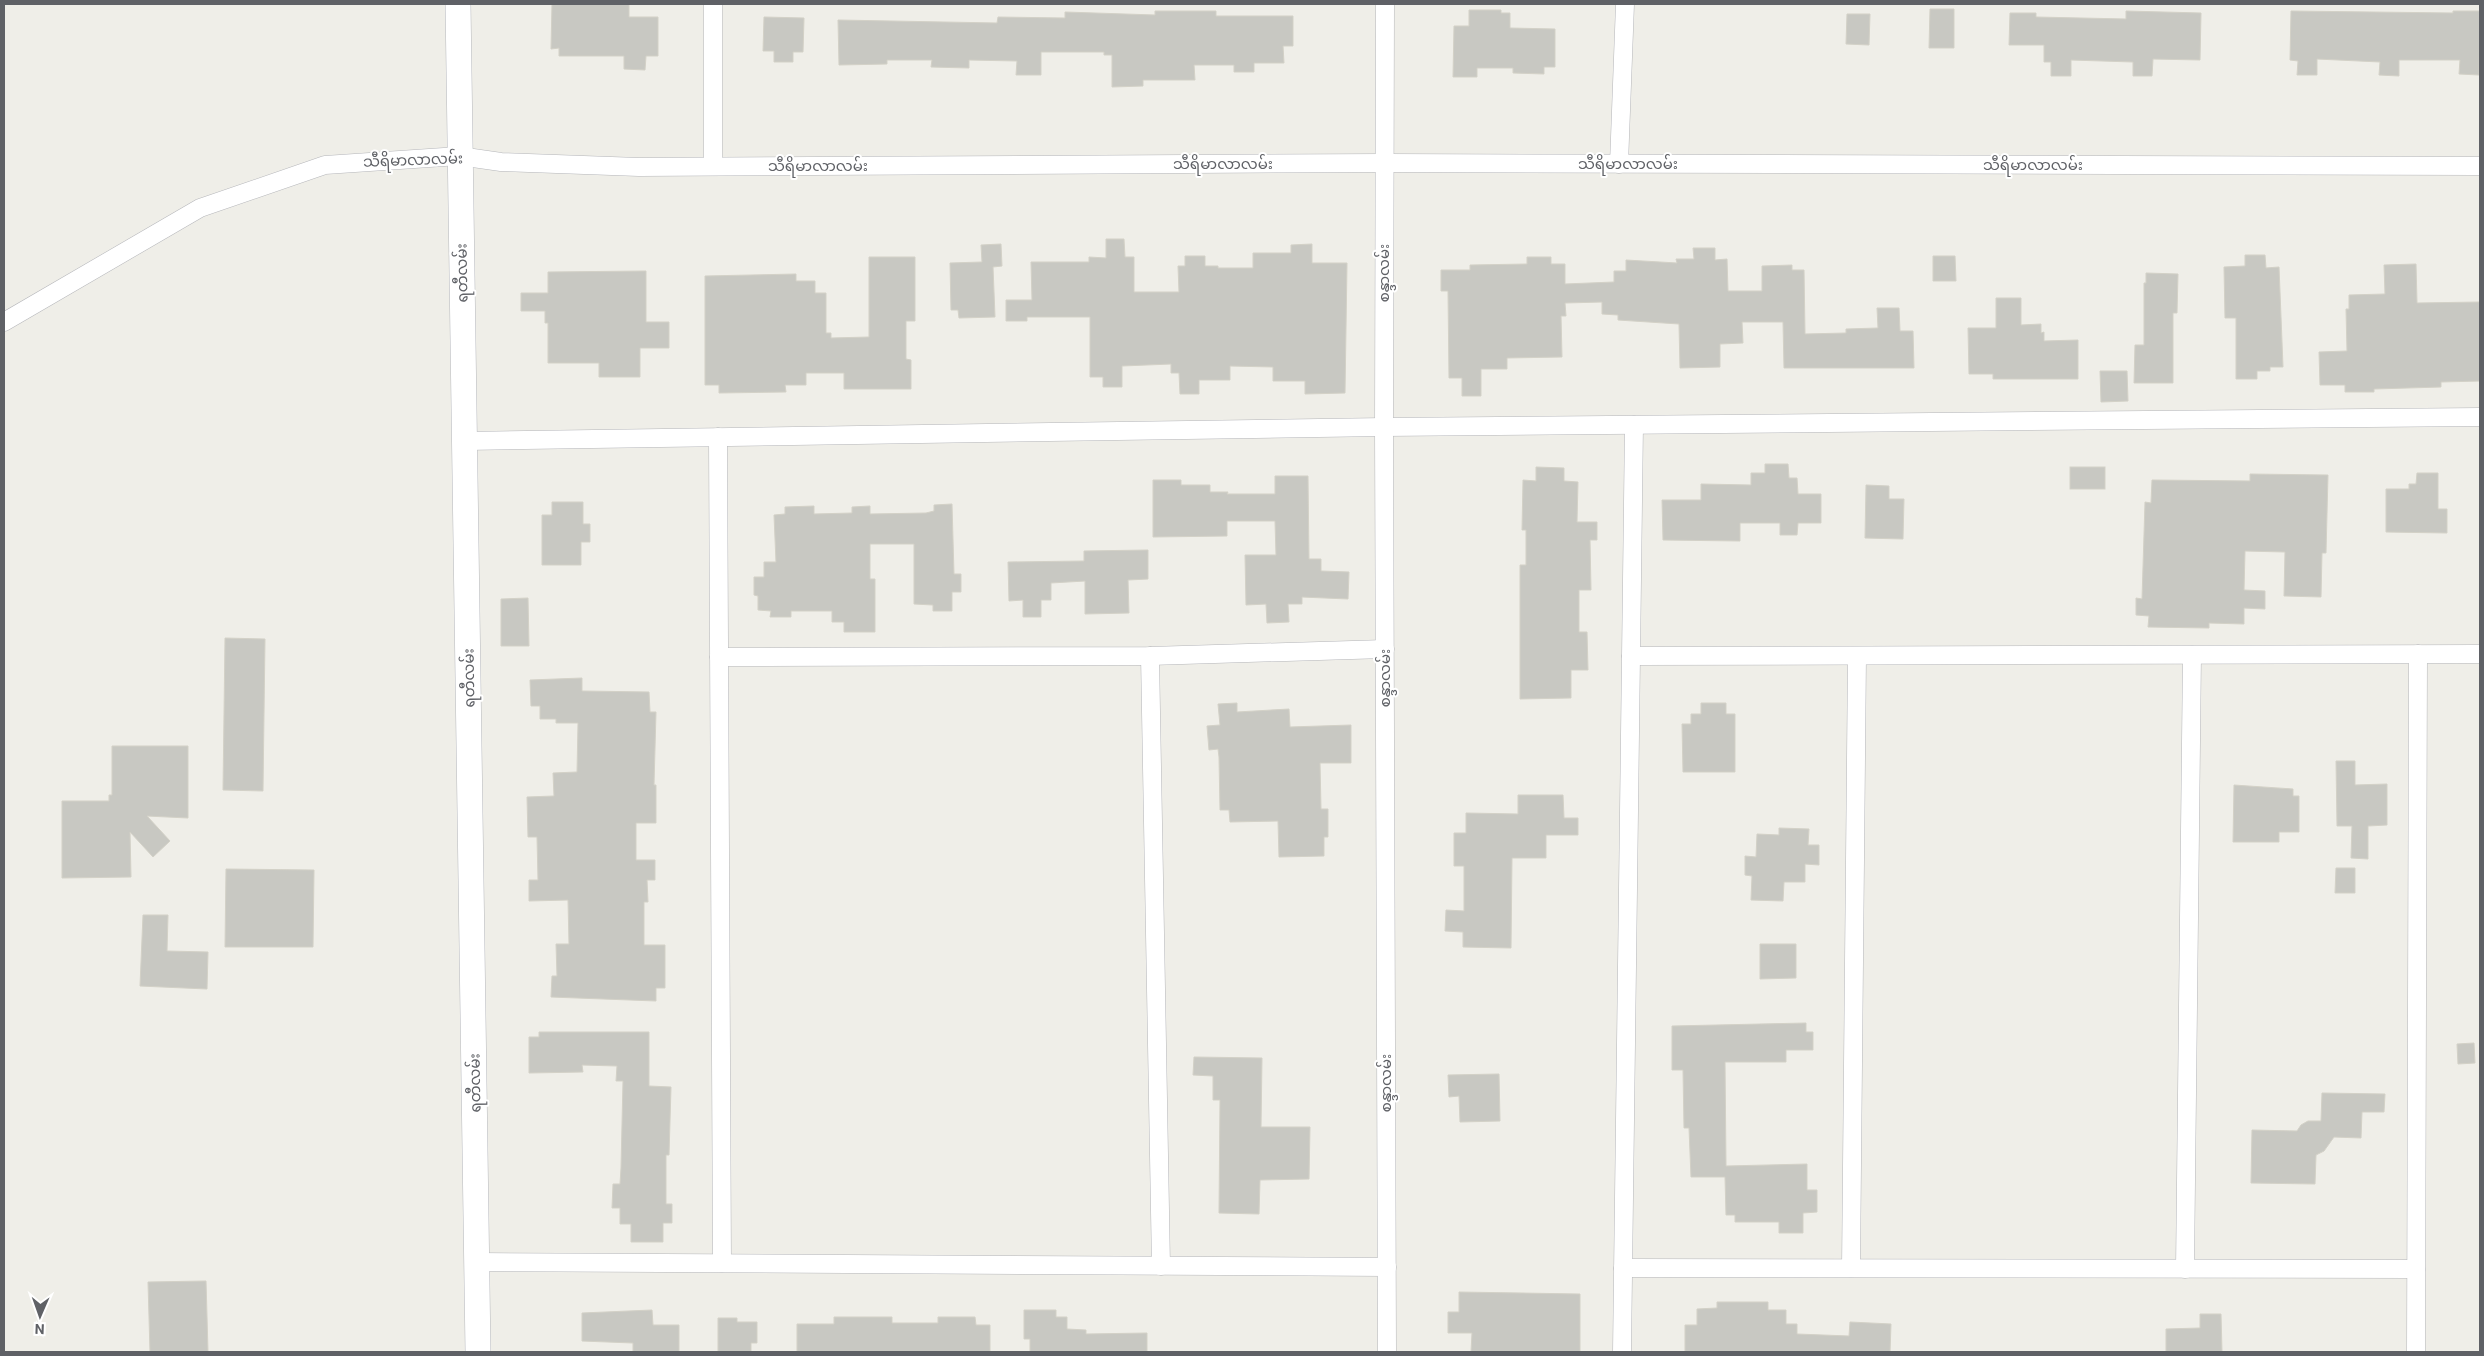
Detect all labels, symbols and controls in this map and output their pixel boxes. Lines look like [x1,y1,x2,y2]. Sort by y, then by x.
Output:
street label: သီရိမာလာလမ်း [363,148,463,174]
street label: သီရိမာလာလမ်း [1173,154,1273,176]
street label: သီရိမာလာလမ်း [1578,154,1678,176]
street label: သီရိမာလာလမ်း [1983,155,2083,177]
street label: သီရိမာလာလမ်း [768,156,868,178]
street label: ရတီလမ်း [451,243,475,303]
street label: စန္ဒာလမ်း [1374,244,1396,302]
street label: ရတီလမ်း [458,648,482,708]
street label: စန္ဒာလမ်း [1375,649,1397,707]
street label: ရတီလမ်း [464,1053,488,1113]
street label: စန္ဒာလမ်း [1376,1054,1398,1112]
north arrow [15,1291,65,1341]
text: N [34,1321,45,1337]

